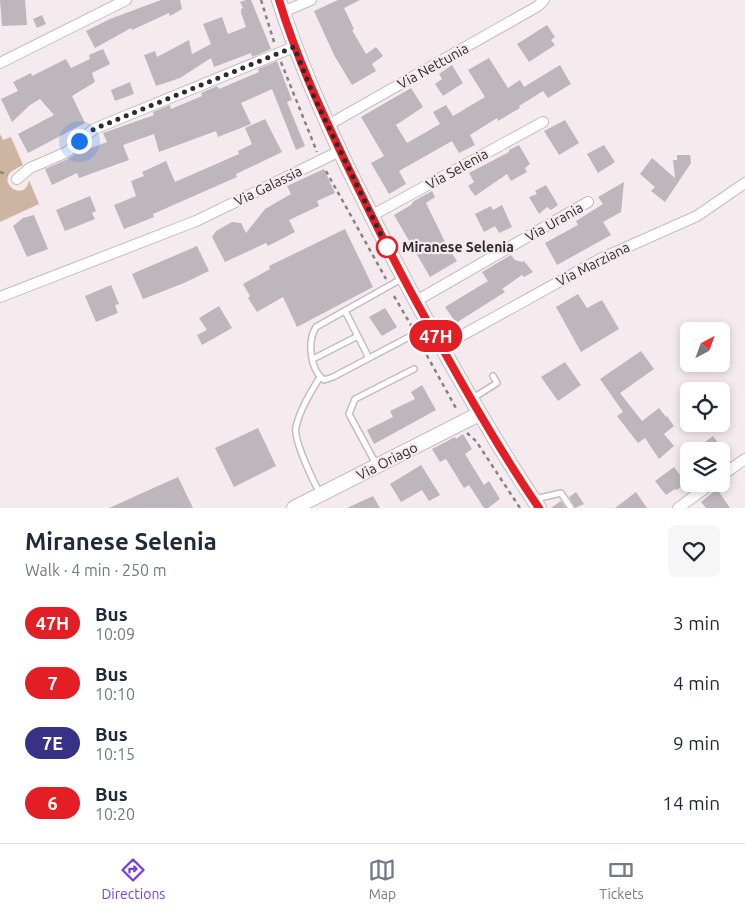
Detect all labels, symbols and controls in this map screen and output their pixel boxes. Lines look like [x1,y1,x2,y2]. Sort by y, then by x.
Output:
street label: Via Nettunia [395,40,471,92]
your location [67,129,92,154]
street label: Via Selenia [423,145,491,193]
street label: Via Galassia [232,163,304,209]
street label: Via Urania [522,199,586,245]
marker: Miranese Selenia [376,236,398,258]
place label: Miranese Selenia [402,239,514,255]
street label: Via Marziana [554,239,632,289]
line badge: 47H [407,320,465,352]
north arrow [680,322,730,372]
map controls [680,322,730,492]
text: 47H [419,326,453,346]
button: locate [680,382,730,432]
street label: Via Oriago [354,439,420,483]
button: layers [680,442,730,492]
button: heart [668,525,720,577]
text: Miranese Selenia [25,528,217,555]
text: Walk · 4 min · 250 m [25,561,167,579]
text: Bus [95,603,128,625]
text: 3 min [673,612,720,634]
text: 47H [36,613,69,633]
text: 10:09 [95,625,135,643]
text: Bus [95,663,128,685]
text: 4 min [673,672,720,694]
text: 7 [47,673,58,693]
text: 10:10 [95,685,135,703]
text: Bus [95,723,128,745]
text: 9 min [673,732,720,754]
text: 7E [42,733,63,753]
text: 10:15 [95,745,135,763]
text: Bus [95,783,128,805]
text: 14 min [662,792,720,814]
text: 6 [47,793,58,813]
text: 10:20 [95,805,135,823]
tab: Directions [101,856,165,902]
tab: Map [368,856,396,902]
tab: Tickets [599,856,644,902]

